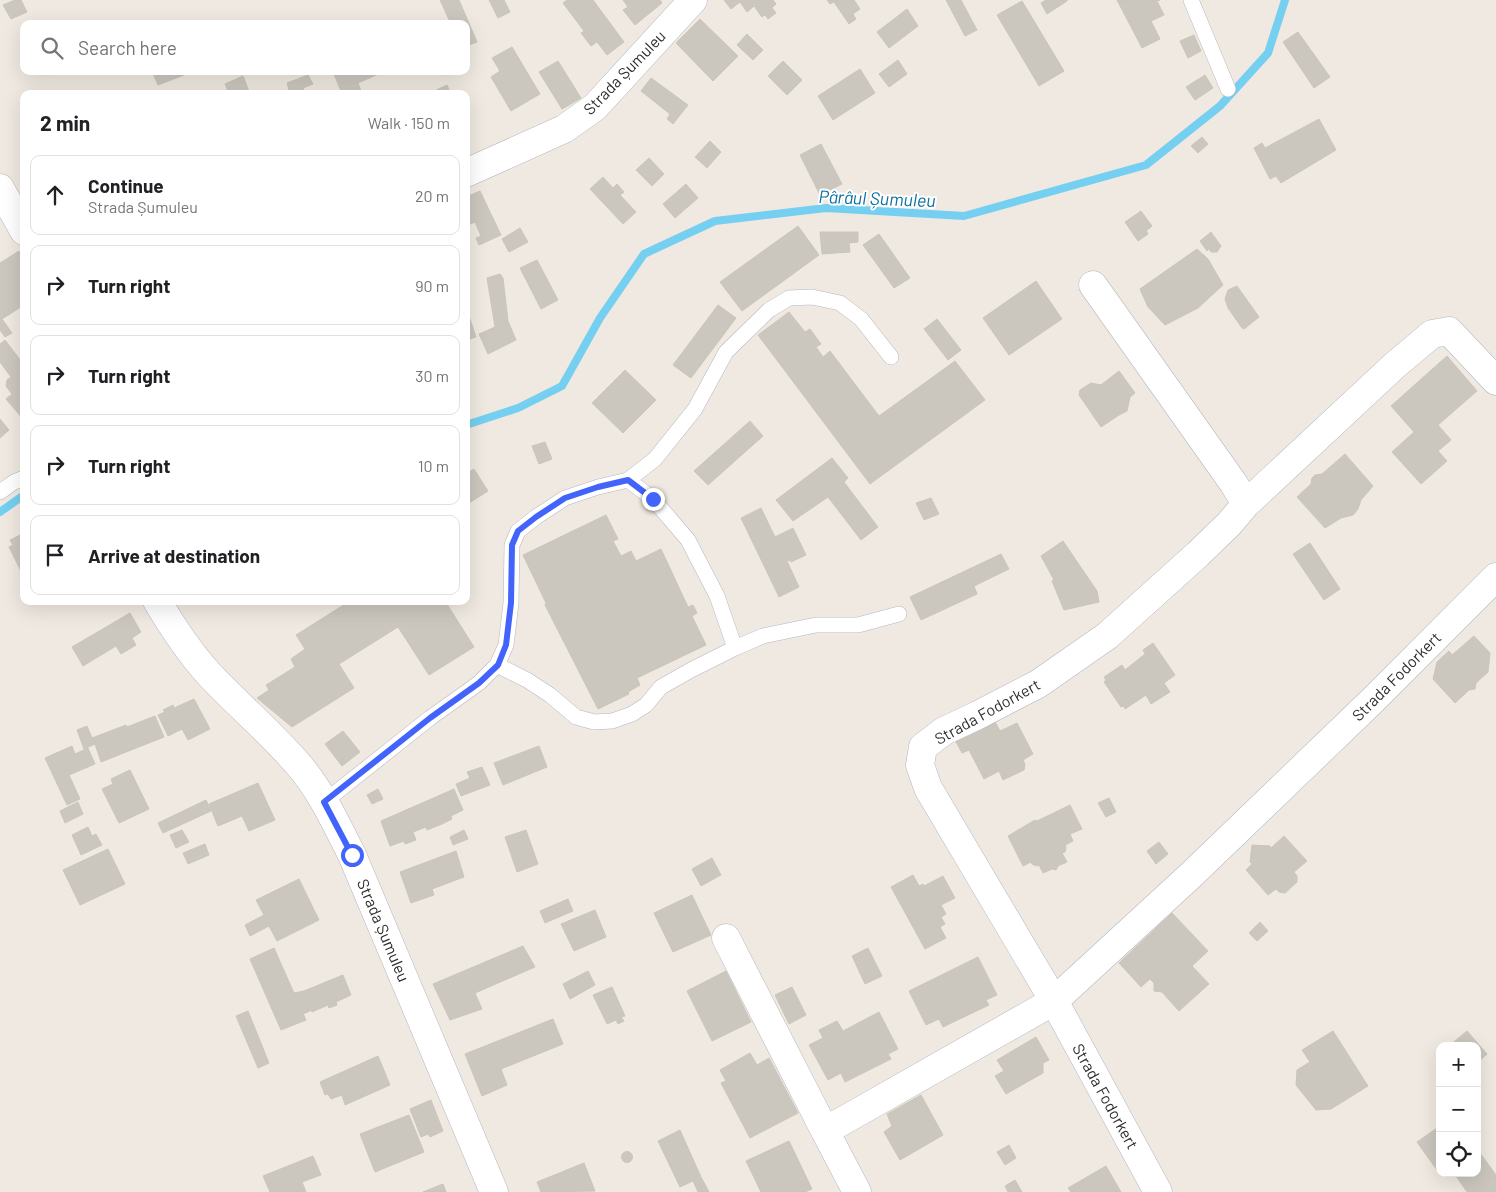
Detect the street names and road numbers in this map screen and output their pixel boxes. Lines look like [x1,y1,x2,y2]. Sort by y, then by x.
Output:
street label: Strada Șumuleu [579,26,669,118]
street label: Strada Fodorkert [1348,628,1444,724]
street label: Strada Fodorkert [931,674,1043,748]
street label: Strada Șumuleu [354,876,414,984]
street label: Strada Fodorkert [1069,1040,1143,1152]

